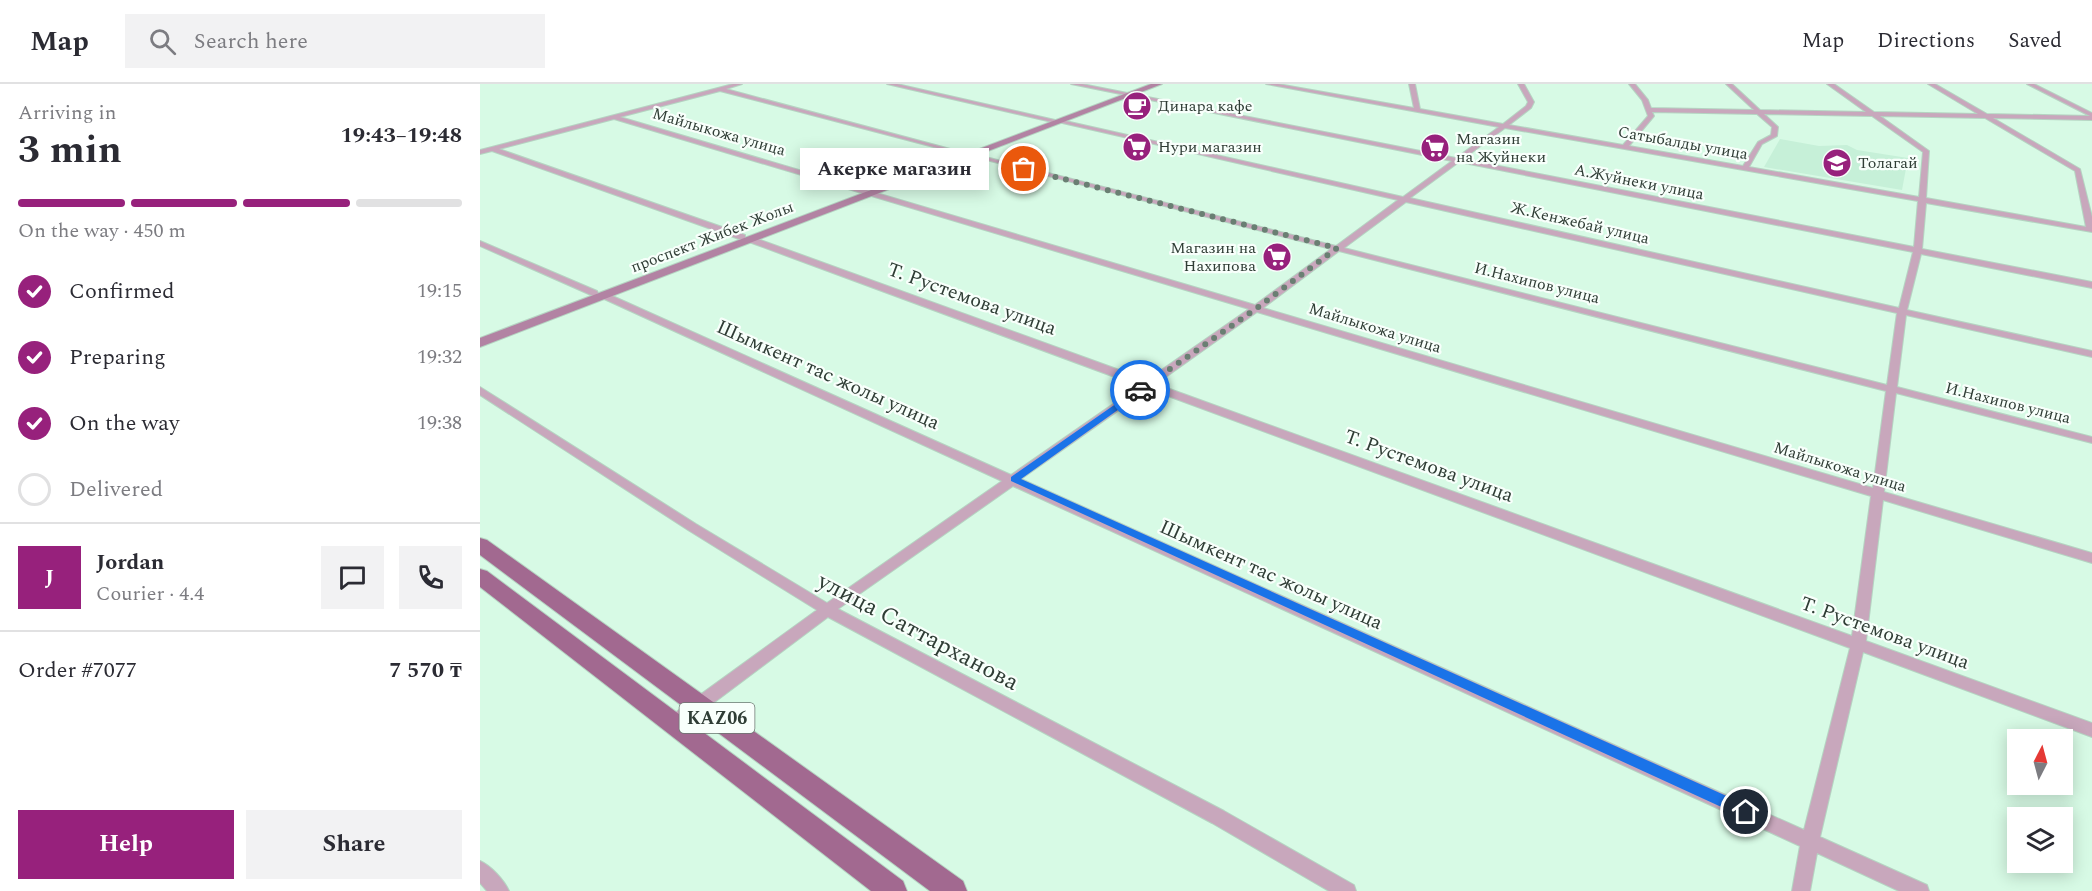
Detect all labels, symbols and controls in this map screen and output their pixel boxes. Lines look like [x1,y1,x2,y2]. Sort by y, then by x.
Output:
search box [125,14,545,68]
text: Map [30,20,89,63]
icon: search [146,25,179,58]
text: Search here [194,25,308,58]
text: Map [1802,25,1844,57]
text: Directions [1877,25,1975,57]
text: Saved [2008,25,2062,57]
cafe icon: Динара кафе [1121,90,1153,122]
place label: Динара кафе [1158,94,1253,118]
text: Arriving in [18,98,116,128]
street label: Майлыкожа улица [650,102,789,163]
text: 19:43–19:48 [340,119,462,152]
street label: Сатыбалды улица [1616,120,1750,166]
text: 3 min [18,121,122,180]
place label: Магазин на Жуйнеки [1456,127,1546,169]
supermarket icon: Нури магазин [1121,131,1153,163]
supermarket icon: Магазин на Жуйнеки [1419,132,1451,164]
place label: Нури магазин [1158,135,1262,159]
pin [998,143,1049,194]
school or university icon: Толагай [1821,147,1853,179]
callout: Акерке магазин [799,148,988,190]
place label: Толагай [1858,151,1918,175]
icon: bag [1007,152,1040,185]
text: Акерке магазин [817,154,972,184]
street label: А.Жуйнеки улица [1572,158,1706,206]
street label: проспект Жибек Жолы [627,195,797,279]
street label: Ж.Кенжебай улица [1508,195,1652,251]
text: On the way · 450 m [18,216,186,246]
place label: Магазин на Нахипова [1170,236,1256,278]
supermarket icon: Магазин на Нахипова [1261,241,1293,273]
street label: Т. Рустемова улица [883,254,1061,344]
street label: И.Нахипов улица [1472,256,1602,310]
icon: check [18,275,51,308]
text: Confirmed [69,275,175,308]
text: 19:15 [417,276,462,306]
street label: Майлыкожа улица [1306,296,1444,360]
street label: Шымкент тас жолы улица [711,312,945,438]
icon: check [18,341,51,374]
text: Preparing [69,341,166,374]
text: 19:32 [417,342,462,372]
courier [1110,360,1170,420]
icon: car [1124,374,1157,407]
street label: И.Нахипов улица [1943,376,2073,430]
icon: check [18,407,51,440]
text: On the way [69,407,180,440]
text: 19:38 [417,408,462,438]
street label: Т. Рустемова улица [1340,421,1518,511]
street label: Майлыкожа улица [1771,435,1909,499]
text: Delivered [69,473,163,506]
street label: Шымкент тас жолы улица [1154,512,1388,638]
text: Jordan [96,546,164,579]
button: chat [321,546,384,609]
button: phone [399,546,462,609]
text: J [45,561,54,594]
street label: улица Саттарханова [810,563,1025,701]
text: Courier · 4.4 [96,579,204,609]
street label: Т. Рустемова улица [1796,588,1974,678]
text: Order #7077 [18,654,137,687]
text: 7 570 ₸ [389,654,462,687]
road number: KАZ06 [680,703,754,733]
north arrow [2007,729,2073,795]
map controls [2007,729,2073,873]
pin [1720,786,1771,837]
icon: home [1729,795,1762,828]
button: layers [2007,807,2073,873]
button: Help [18,810,234,879]
button: Share [246,810,462,879]

